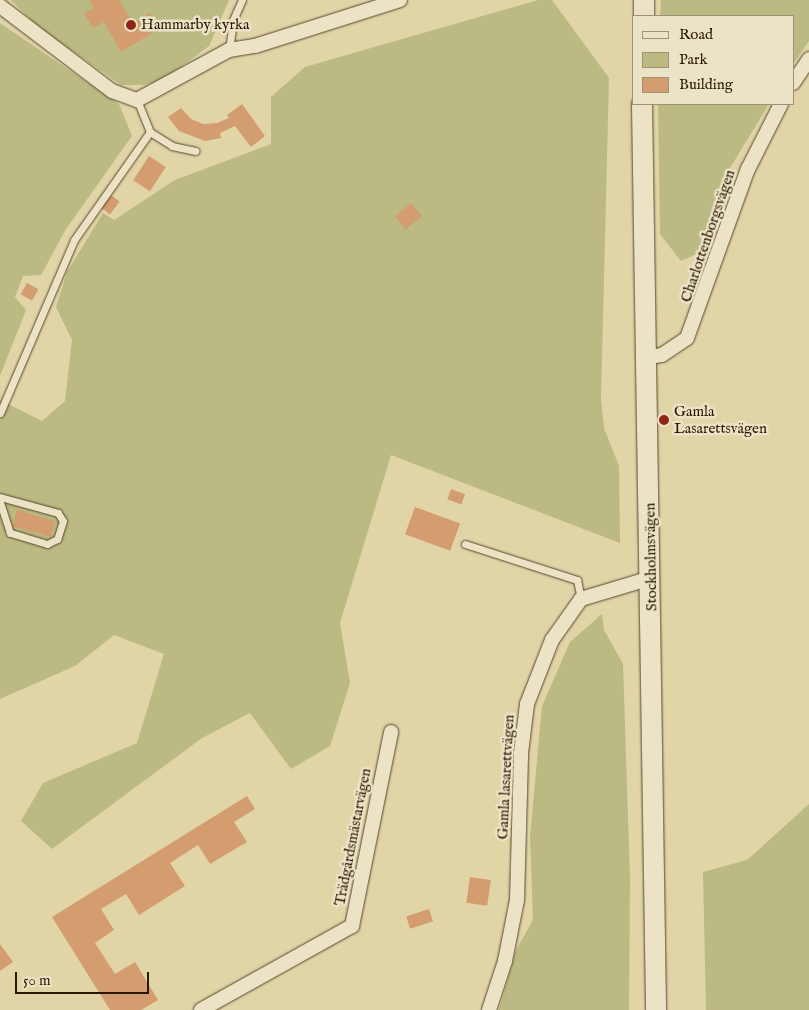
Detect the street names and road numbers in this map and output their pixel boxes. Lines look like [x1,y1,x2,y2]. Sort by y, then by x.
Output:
street label: Charlottenborgsvägen [677,167,739,305]
street label: Stockholmsvägen [641,503,661,611]
street label: Gamla lasarettvägen [494,714,518,840]
street label: Trädgårdsmästarvägen [331,767,375,907]

